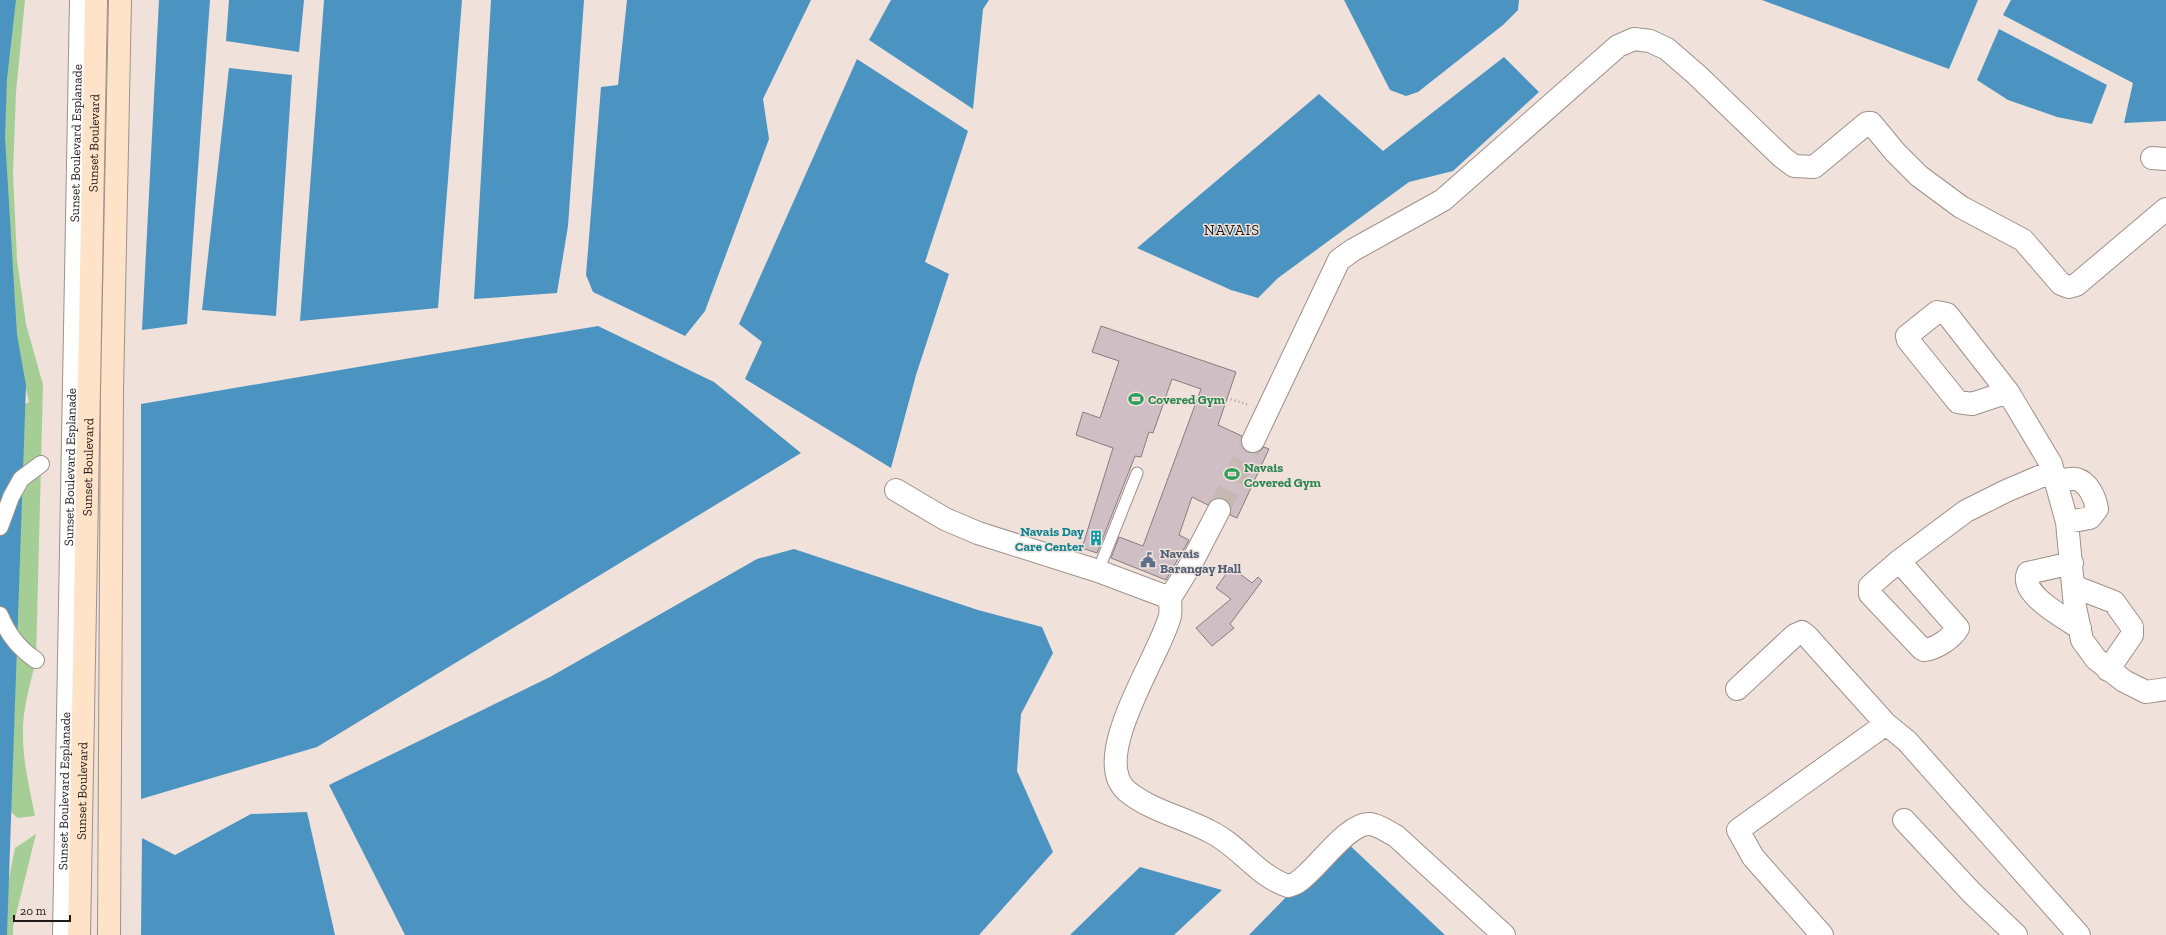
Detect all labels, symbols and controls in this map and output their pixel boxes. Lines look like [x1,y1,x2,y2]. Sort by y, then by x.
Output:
street label: Sunset Boulevard Esplanade [67,64,85,222]
street label: Sunset Boulevard [86,94,102,192]
district label: NAVAIS [1204,221,1260,239]
street label: Sunset Boulevard Esplanade [61,388,79,546]
sports icon: Covered Gym [1127,390,1145,408]
place label: Covered Gym [1148,392,1226,407]
street label: Sunset Boulevard [80,418,96,516]
place label: Navais Covered Gym [1244,460,1322,490]
sports icon: Navais Covered Gym [1223,465,1241,483]
place label: Navais Day Care Center [1015,524,1084,554]
building icon: Navais Day Care Center [1087,529,1105,547]
place label: Navais Barangay Hall [1160,546,1241,576]
public building icon: Navais Barangay Hall [1139,551,1157,569]
street label: Sunset Boulevard Esplanade [55,712,73,870]
street label: Sunset Boulevard [74,742,91,840]
scale bar [14,897,70,923]
text: 20 m [20,904,47,918]

